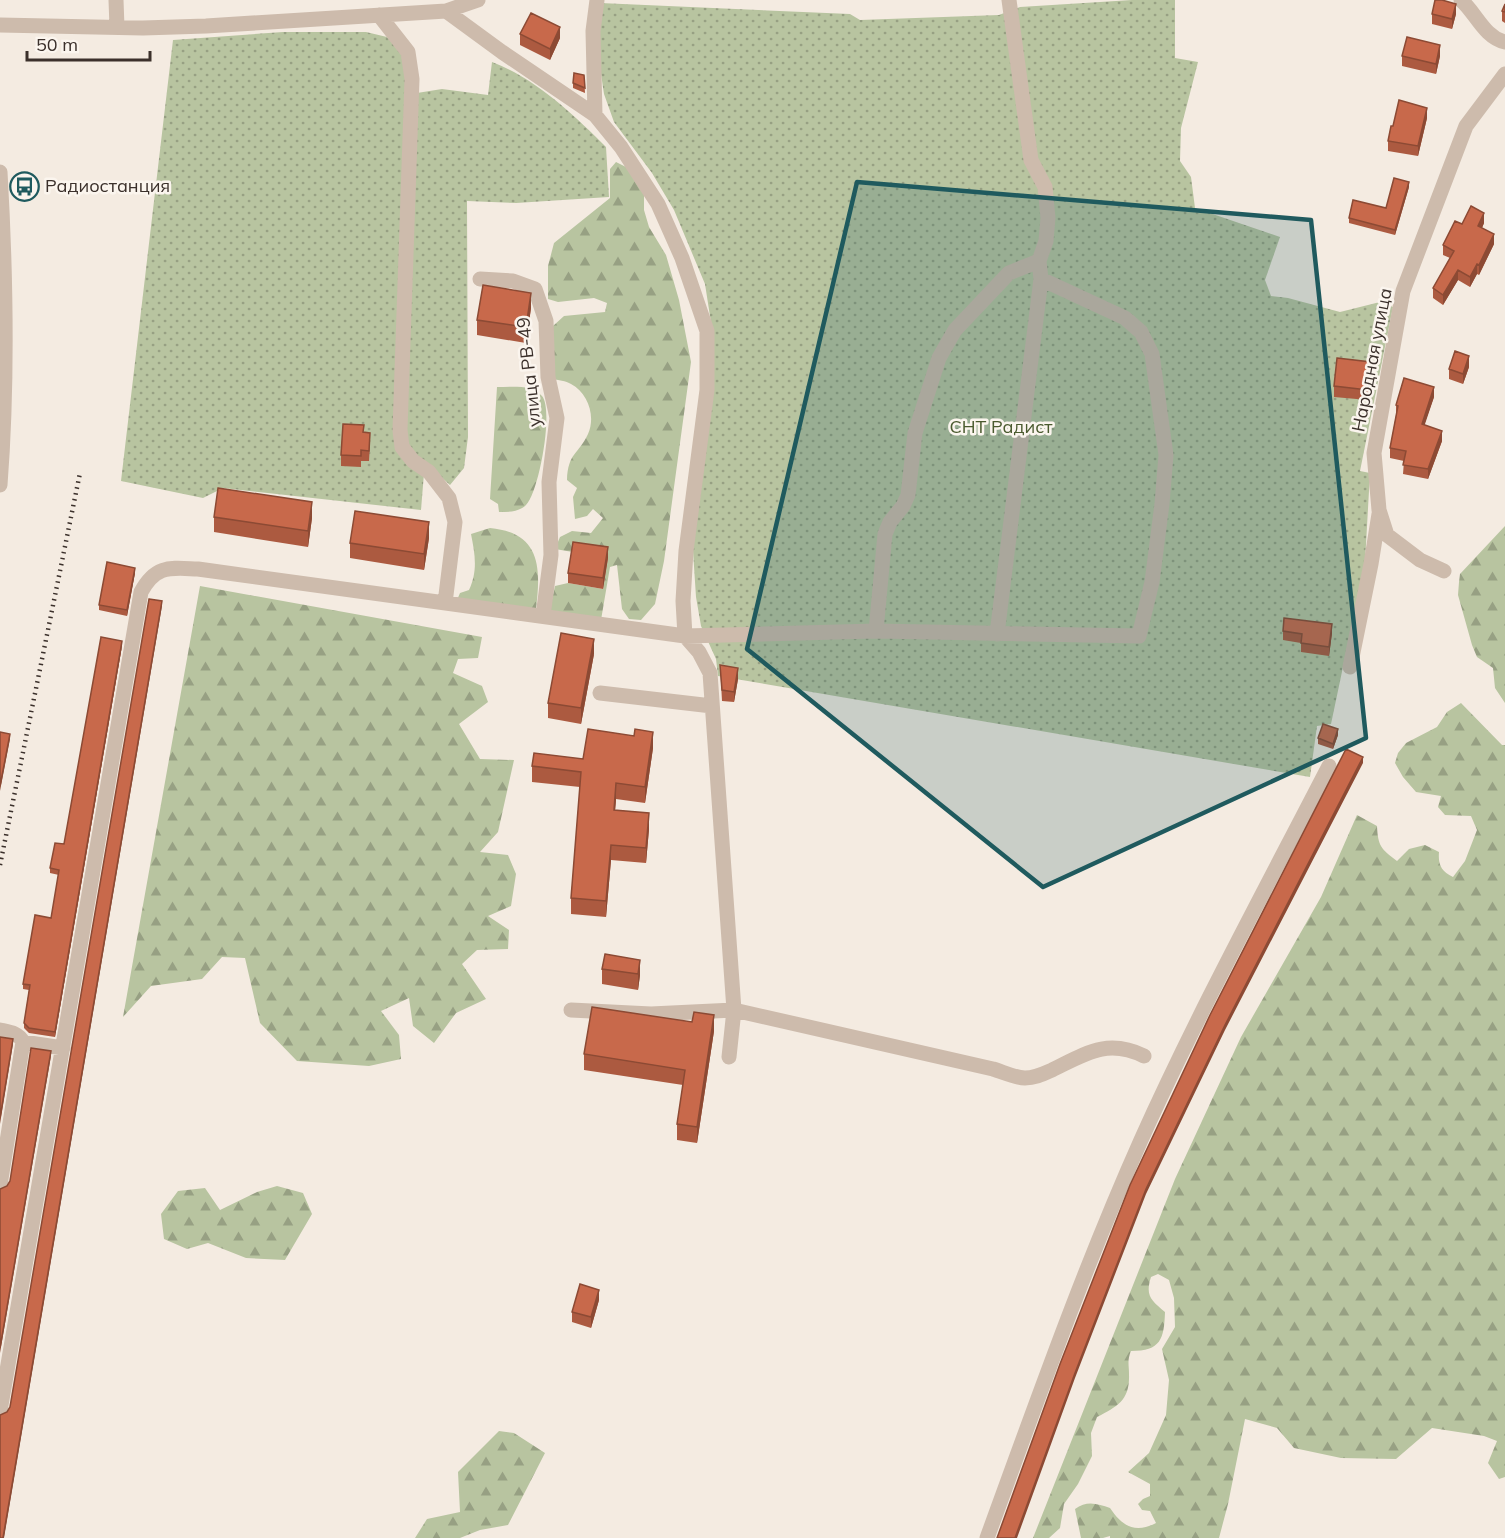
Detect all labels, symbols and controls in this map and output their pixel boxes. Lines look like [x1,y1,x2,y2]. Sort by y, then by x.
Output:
scale bar [27,24,150,62]
text: 50 m [36,33,78,56]
bus stop icon: Радиостанция [8,170,40,202]
place label: Радиостанция [45,174,170,197]
street label: Народная улица [1346,286,1397,434]
street label: улица РВ-49 [511,316,546,428]
park label: СНТ Радист [949,415,1053,438]

